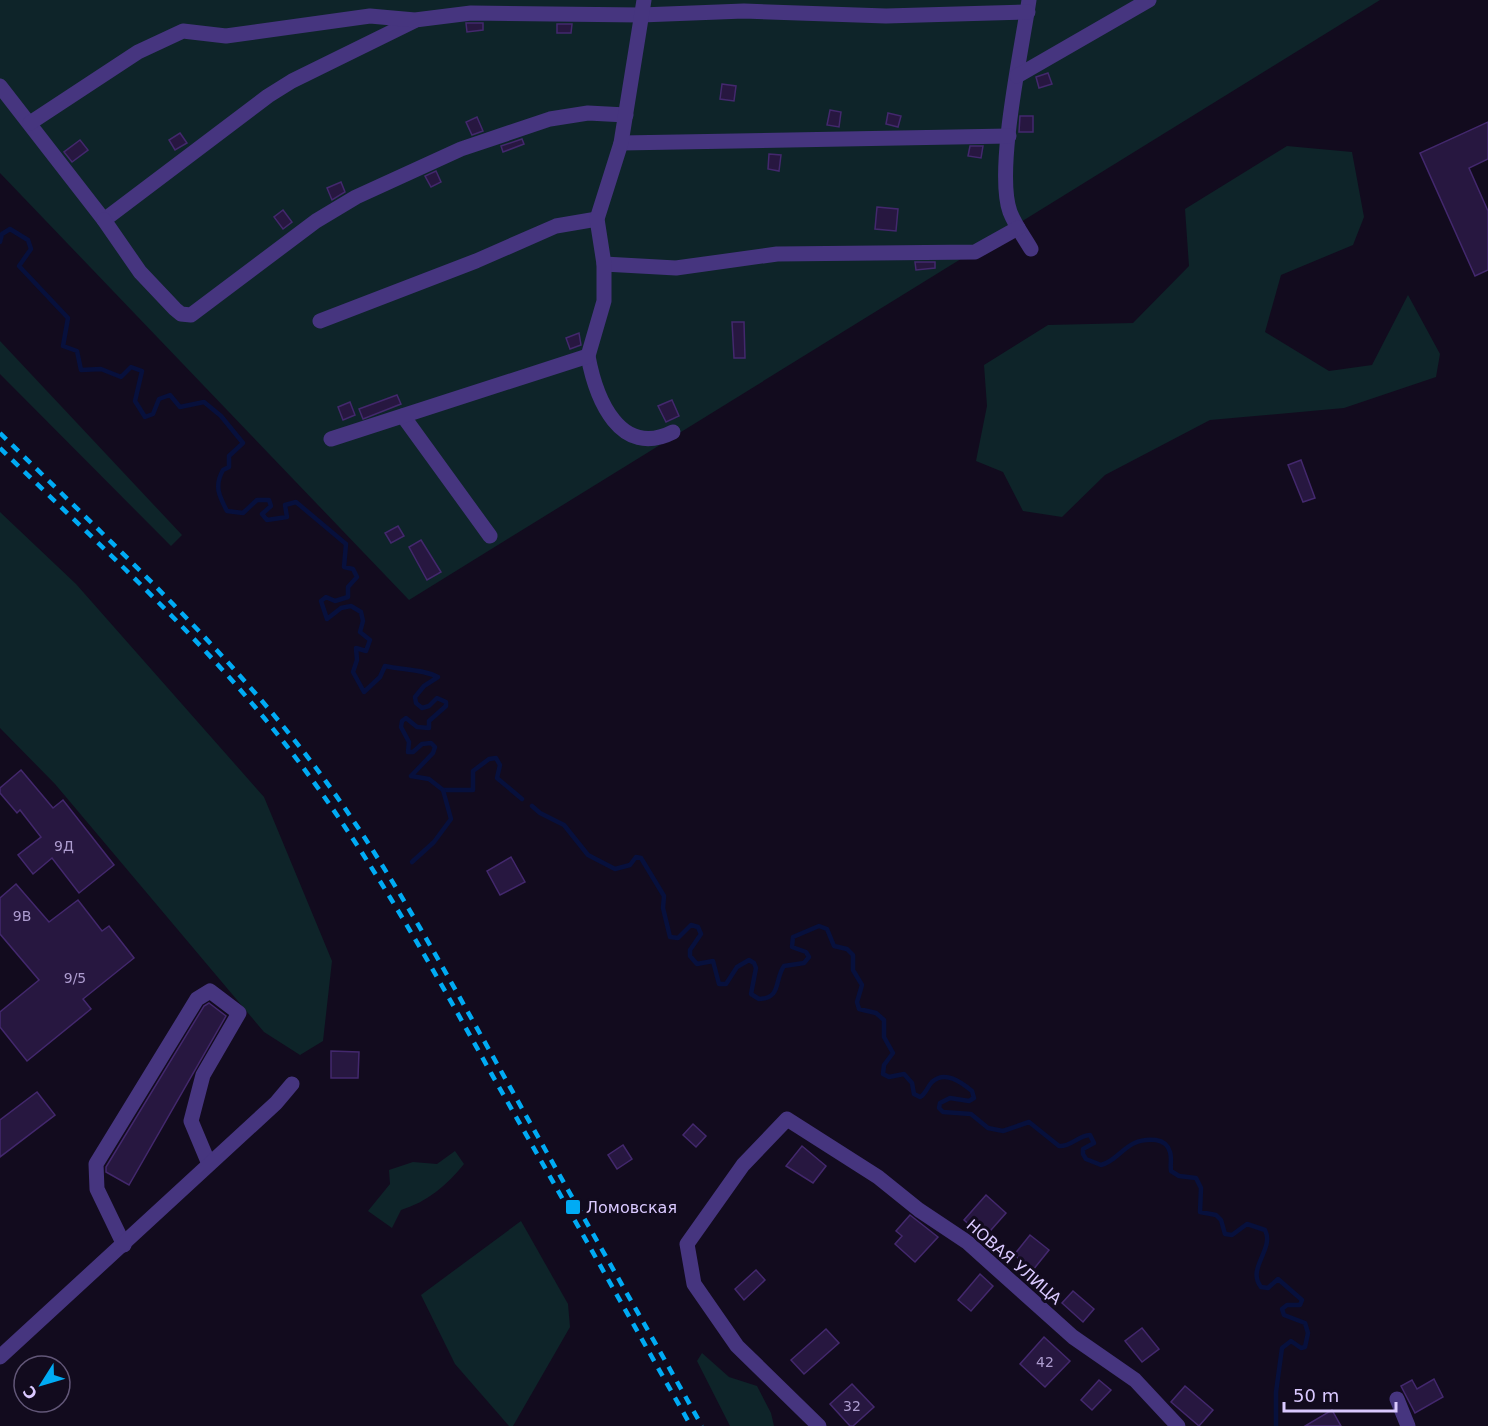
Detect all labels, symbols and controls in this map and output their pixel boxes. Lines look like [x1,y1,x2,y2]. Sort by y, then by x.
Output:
house number: 9Д [54,838,74,854]
house number: 9В [13,908,31,924]
house number: 9/5 [64,970,86,986]
marker: Ломовская [564,1198,582,1216]
place label: Ломовская [586,1198,677,1217]
street label: НОВАЯ УЛИЦА [963,1216,1066,1309]
north arrow [12,1354,72,1414]
house number: 42 [1036,1354,1054,1370]
scale bar [1284,1375,1396,1413]
text: С [19,1382,42,1403]
text: 50 m [1293,1385,1339,1406]
house number: 32 [843,1398,861,1414]

